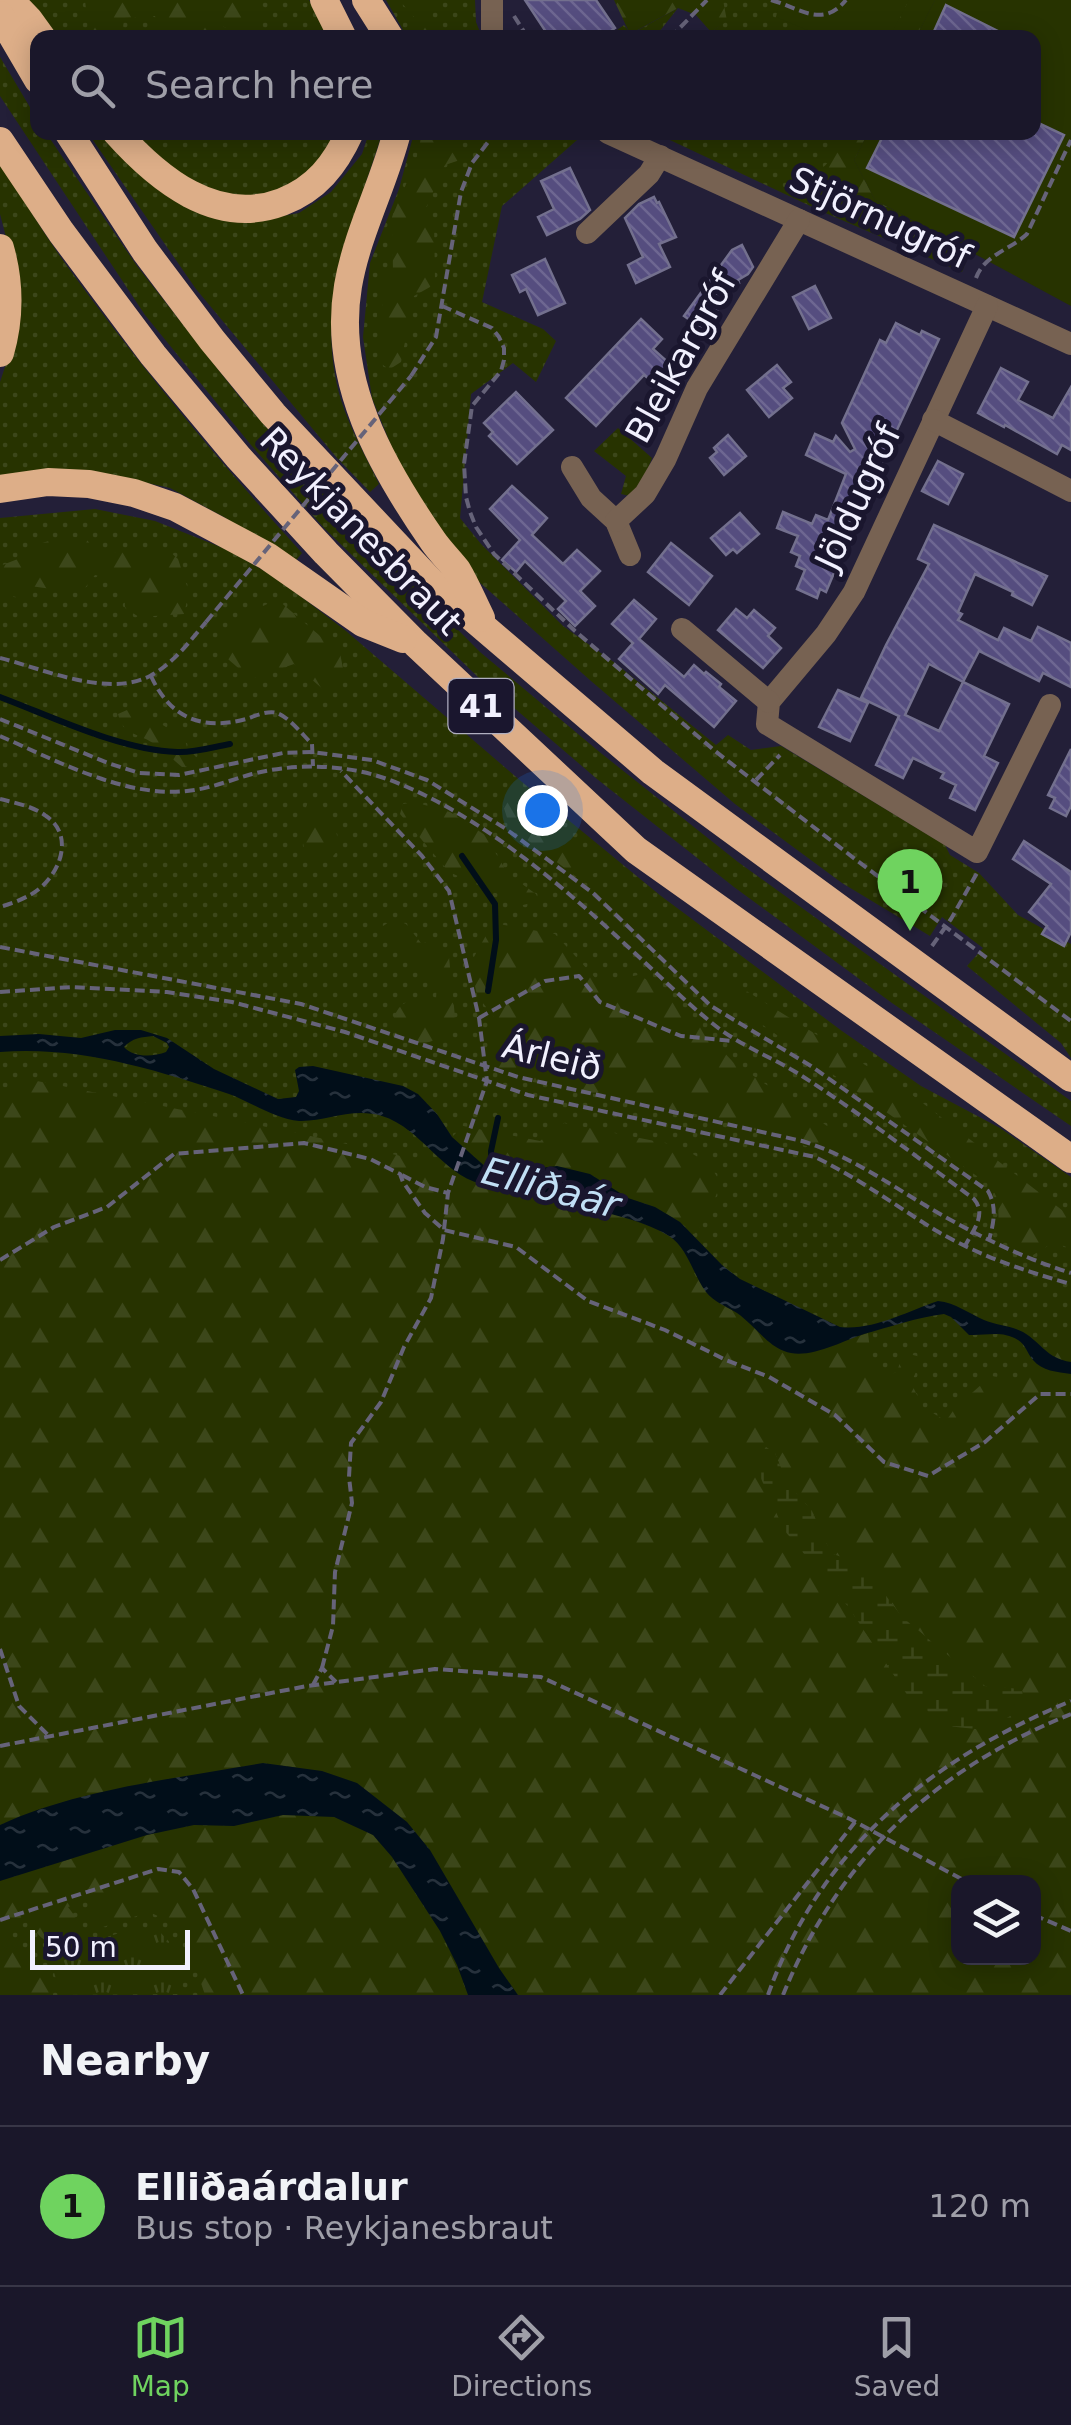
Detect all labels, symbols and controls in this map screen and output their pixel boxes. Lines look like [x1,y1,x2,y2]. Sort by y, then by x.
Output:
search box [30,30,1041,140]
icon: search [65,58,120,113]
text: Search here [145,63,373,107]
street label: Stjörnugróf [783,159,977,278]
street label: Bleikargróf [618,264,745,450]
street label: Jöldugróf [806,418,909,578]
street label: Reykjanesbraut [252,419,470,643]
road number: 41 [448,679,514,733]
your location [517,785,568,836]
pin: 1 [878,848,942,931]
street label: Árleið [498,1024,606,1089]
water label: Elliðaár [477,1148,627,1228]
map controls [951,1875,1041,1965]
button: layers [951,1875,1041,1965]
scale bar [30,1925,190,1970]
text: 50 m [45,1931,117,1964]
text: Nearby [40,2036,210,2085]
text: Elliðaárdalur [135,2165,408,2209]
text: 1 [61,2187,84,2225]
text: 120 m [929,2187,1031,2225]
text: Bus stop · Reykjanesbraut [135,2209,553,2247]
tab: Map [131,2310,190,2403]
tab: Directions [451,2310,592,2403]
tab: Saved [854,2310,940,2403]

